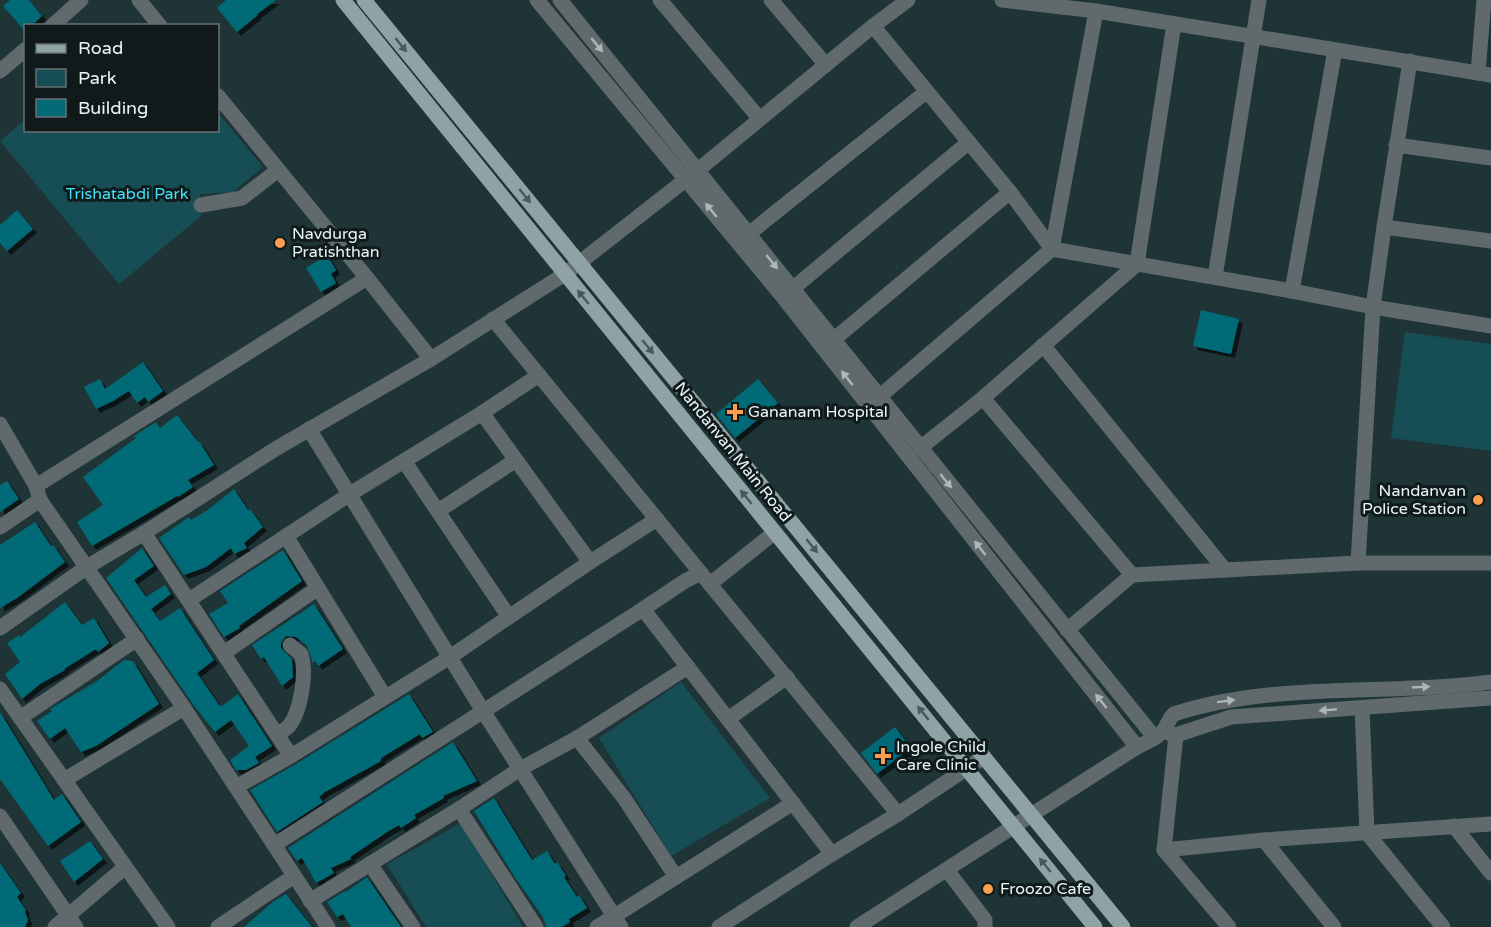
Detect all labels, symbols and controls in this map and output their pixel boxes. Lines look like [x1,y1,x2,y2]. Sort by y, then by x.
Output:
legend [24,24,219,132]
text: Road [78,37,123,59]
one-way arrow [394,37,407,52]
one-way arrow [590,37,603,52]
text: Park [78,67,117,89]
text: Building [78,97,148,119]
park label: Trishatabdi Park [66,184,189,204]
one-way arrow [518,188,531,204]
one-way arrow [704,202,717,218]
place label: Navdurga Pratishthan [292,224,379,262]
marker: Navdurga Pratishthan [273,236,287,250]
one-way arrow [766,255,778,270]
one-way arrow [577,289,590,305]
one-way arrow [642,339,655,355]
one-way arrow [840,370,853,386]
street label: Nandanvan Main Road [670,378,796,526]
place label: Gananam Hospital [748,402,888,422]
marker: Gananam Hospital [726,403,744,421]
one-way arrow [940,473,952,488]
place label: Nandanvan Police Station [1362,481,1466,519]
one-way arrow [740,489,753,505]
marker: Nandanvan Police Station [1471,493,1485,507]
one-way arrow [806,538,819,554]
one-way arrow [975,540,987,555]
one-way arrow [1411,682,1430,691]
one-way arrow [1094,693,1107,709]
one-way arrow [1217,697,1236,706]
one-way arrow [916,705,929,721]
one-way arrow [1318,706,1337,715]
place label: Ingole Child Care Clinic [896,737,986,775]
marker: Ingole Child Care Clinic [874,747,892,765]
one-way arrow [1038,857,1051,873]
place label: Froozo Cafe [1000,879,1091,899]
marker: Froozo Cafe [981,882,995,896]

